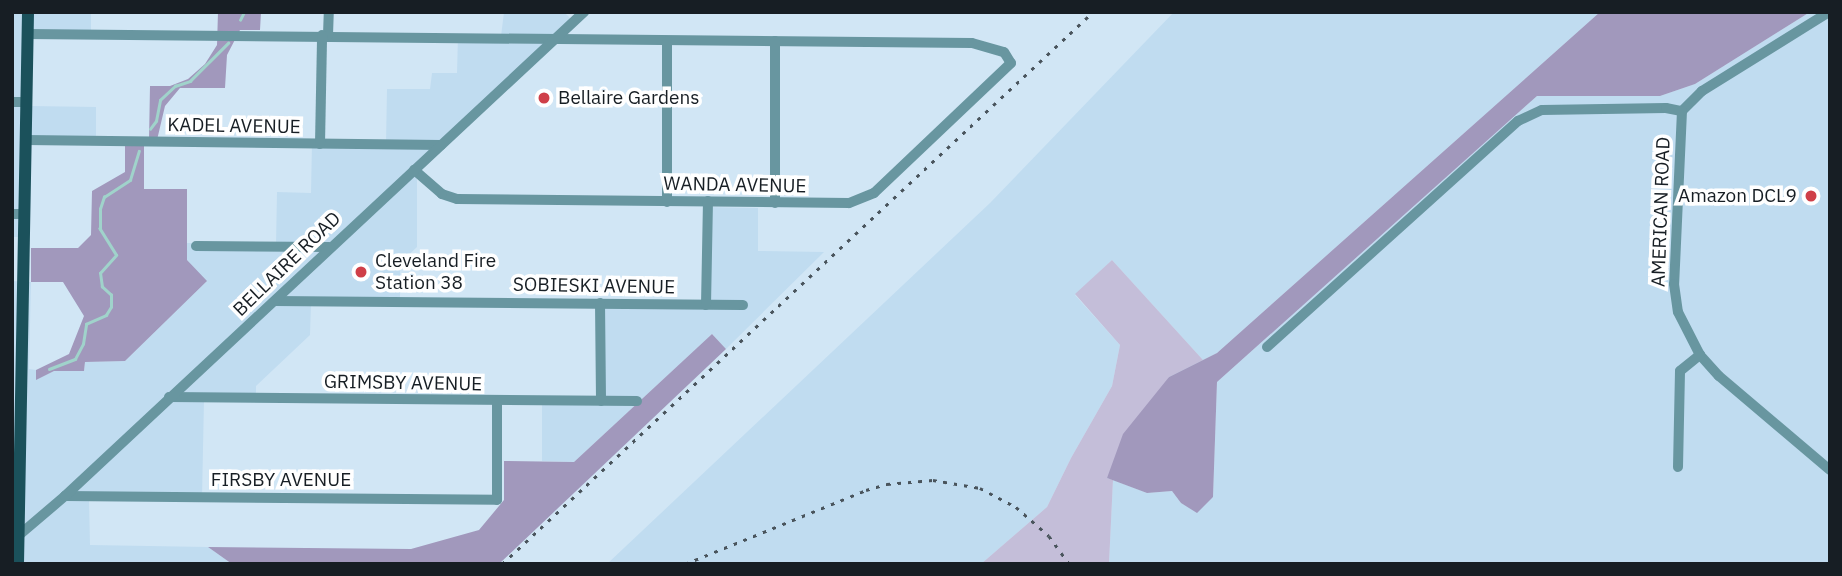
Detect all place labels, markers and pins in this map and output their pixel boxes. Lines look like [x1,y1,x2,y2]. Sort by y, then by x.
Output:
place label: Bellaire Gardens [558,87,699,109]
marker: Bellaire Gardens [536,90,552,106]
place label: Amazon DCL9 [1678,185,1797,207]
marker: Amazon DCL9 [1803,188,1819,204]
place label: Cleveland Fire Station 38 [375,250,496,294]
marker: Cleveland Fire Station 38 [353,264,369,280]

